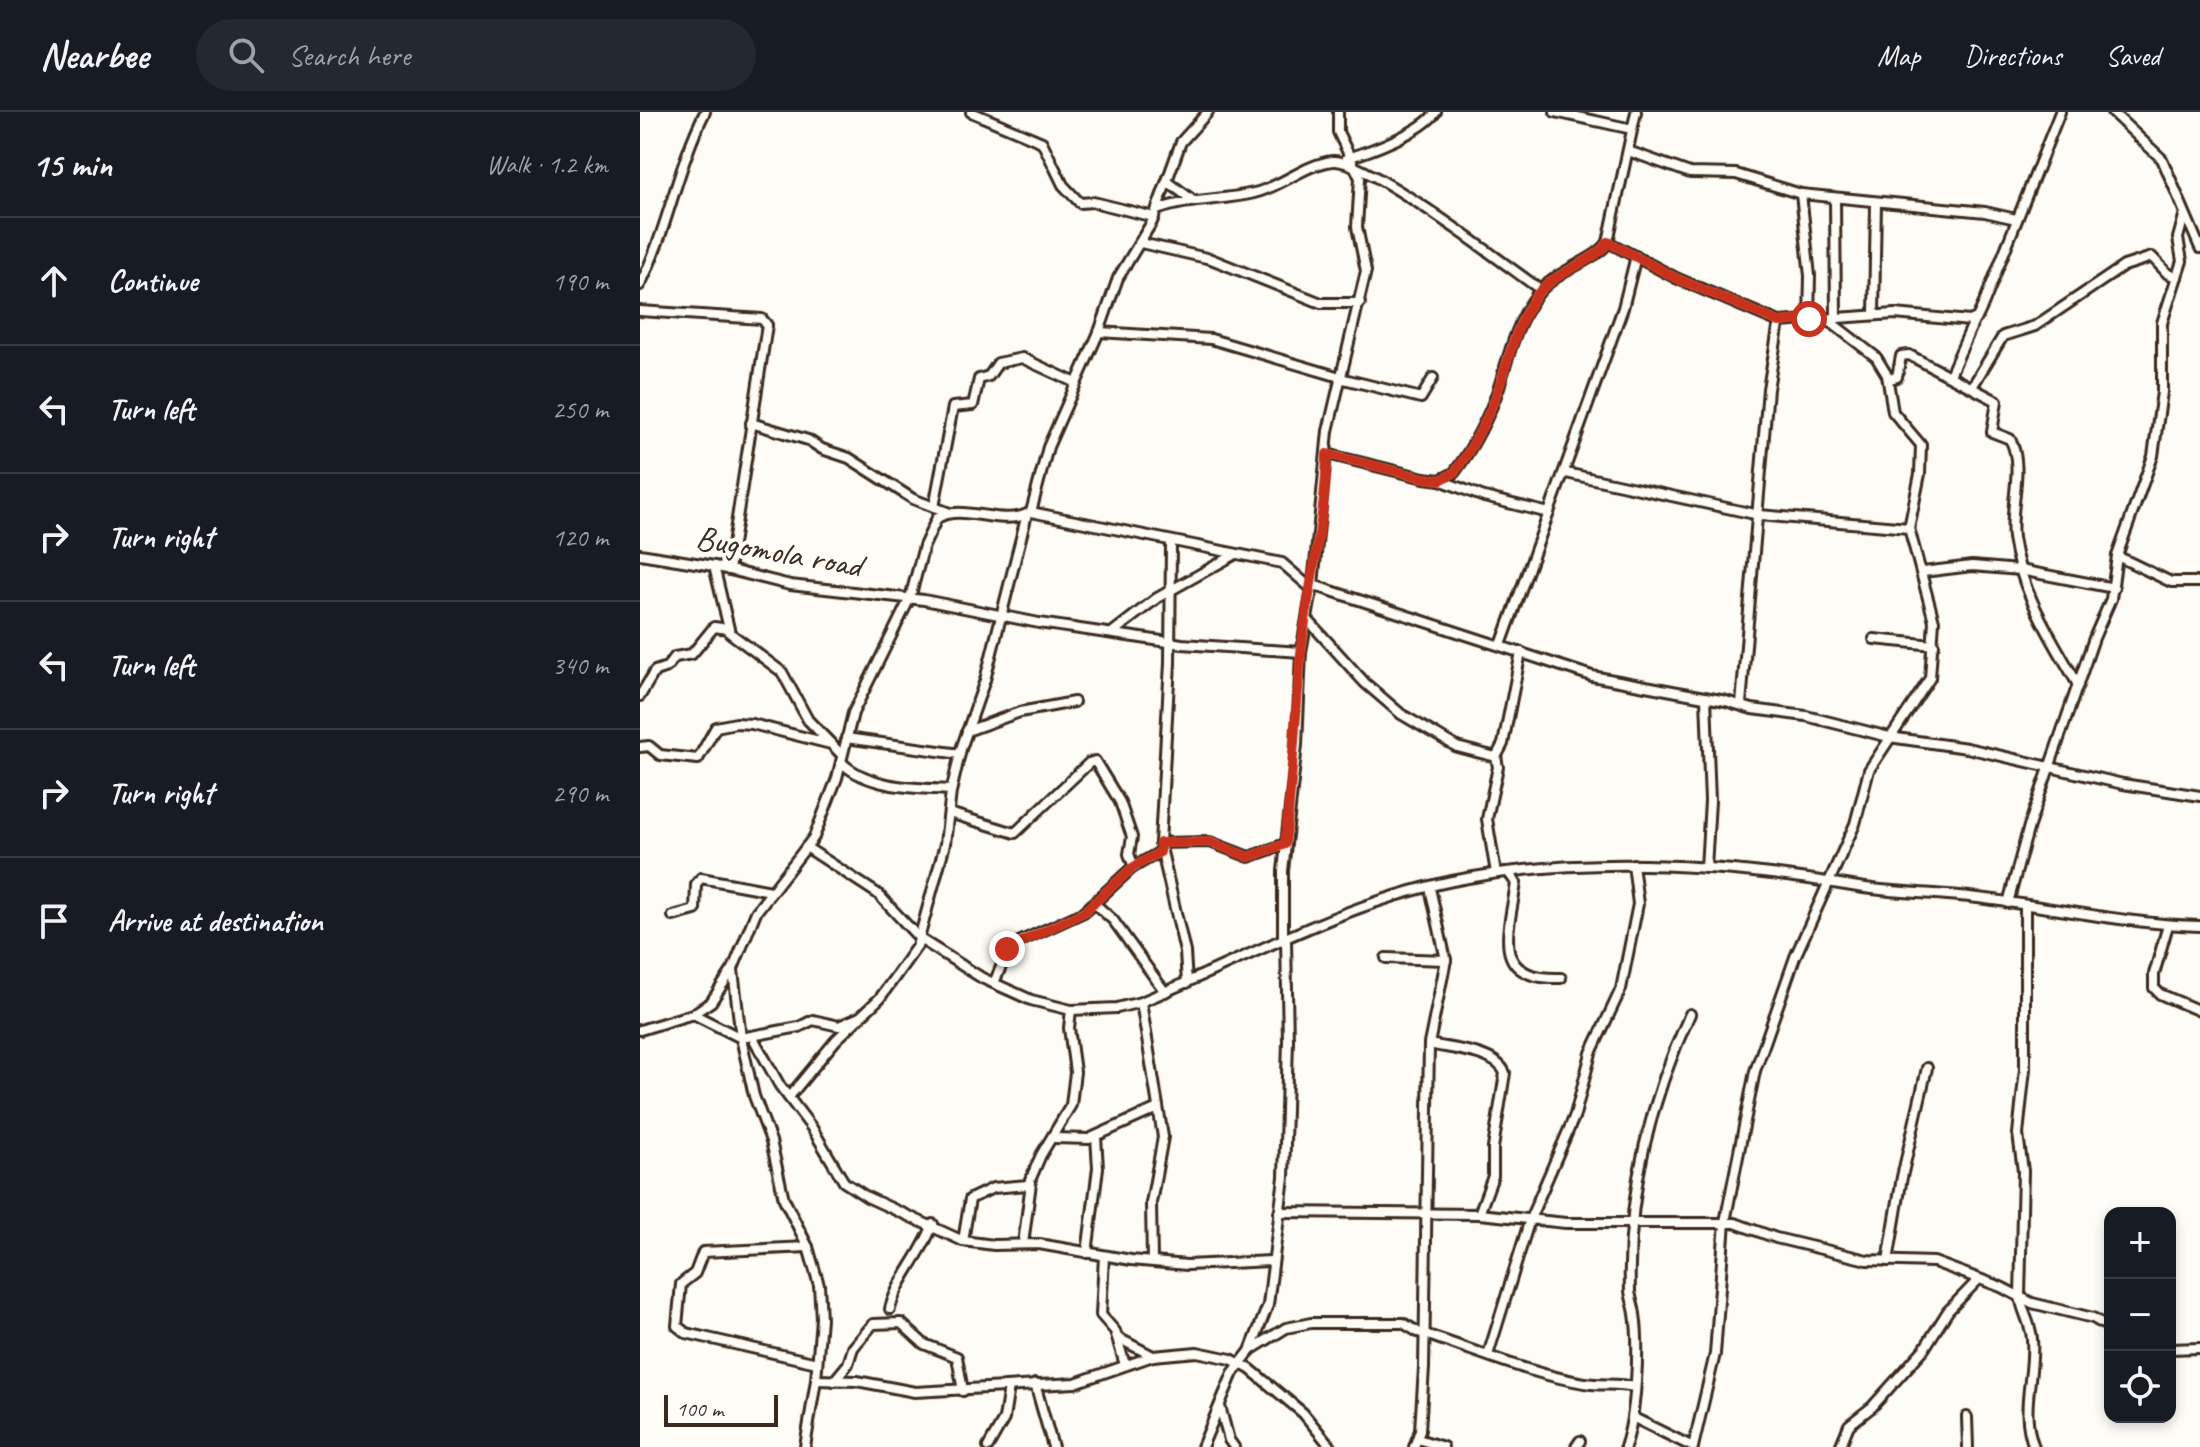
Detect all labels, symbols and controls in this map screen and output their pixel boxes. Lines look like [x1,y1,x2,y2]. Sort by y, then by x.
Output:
search box [196,19,756,91]
text: Nearbee [40,32,148,79]
icon: search [224,33,268,77]
text: Search here [288,36,410,74]
text: Map [1877,38,1920,73]
text: Directions [1964,38,2062,73]
text: Saved [2106,38,2160,73]
text: 15 min [32,143,112,186]
text: Walk · 1.2 km [486,148,608,181]
icon: ahead [32,259,76,303]
text: Continue [108,262,198,300]
text: 190 m [552,265,608,298]
route start [1791,301,1827,337]
icon: left [32,387,76,431]
text: Turn left [108,390,195,428]
text: 250 m [552,393,608,426]
icon: right [32,515,76,559]
street label: Bugomola road [693,515,871,588]
text: Turn right [108,518,213,556]
text: 120 m [552,521,608,554]
icon: left [32,643,76,687]
text: Turn left [108,646,195,684]
text: 340 m [552,649,608,682]
icon: right [32,771,76,815]
text: Turn right [108,774,213,812]
text: 290 m [552,777,608,810]
icon: arrive [32,899,76,943]
text: Arrive at destination [108,902,323,940]
route end [989,931,1025,967]
map controls [2104,1207,2176,1423]
button: + [2104,1207,2176,1279]
button: − [2104,1279,2176,1351]
button: locate [2104,1351,2176,1423]
scale bar [664,1391,778,1427]
text: 100 m [676,1395,723,1423]

